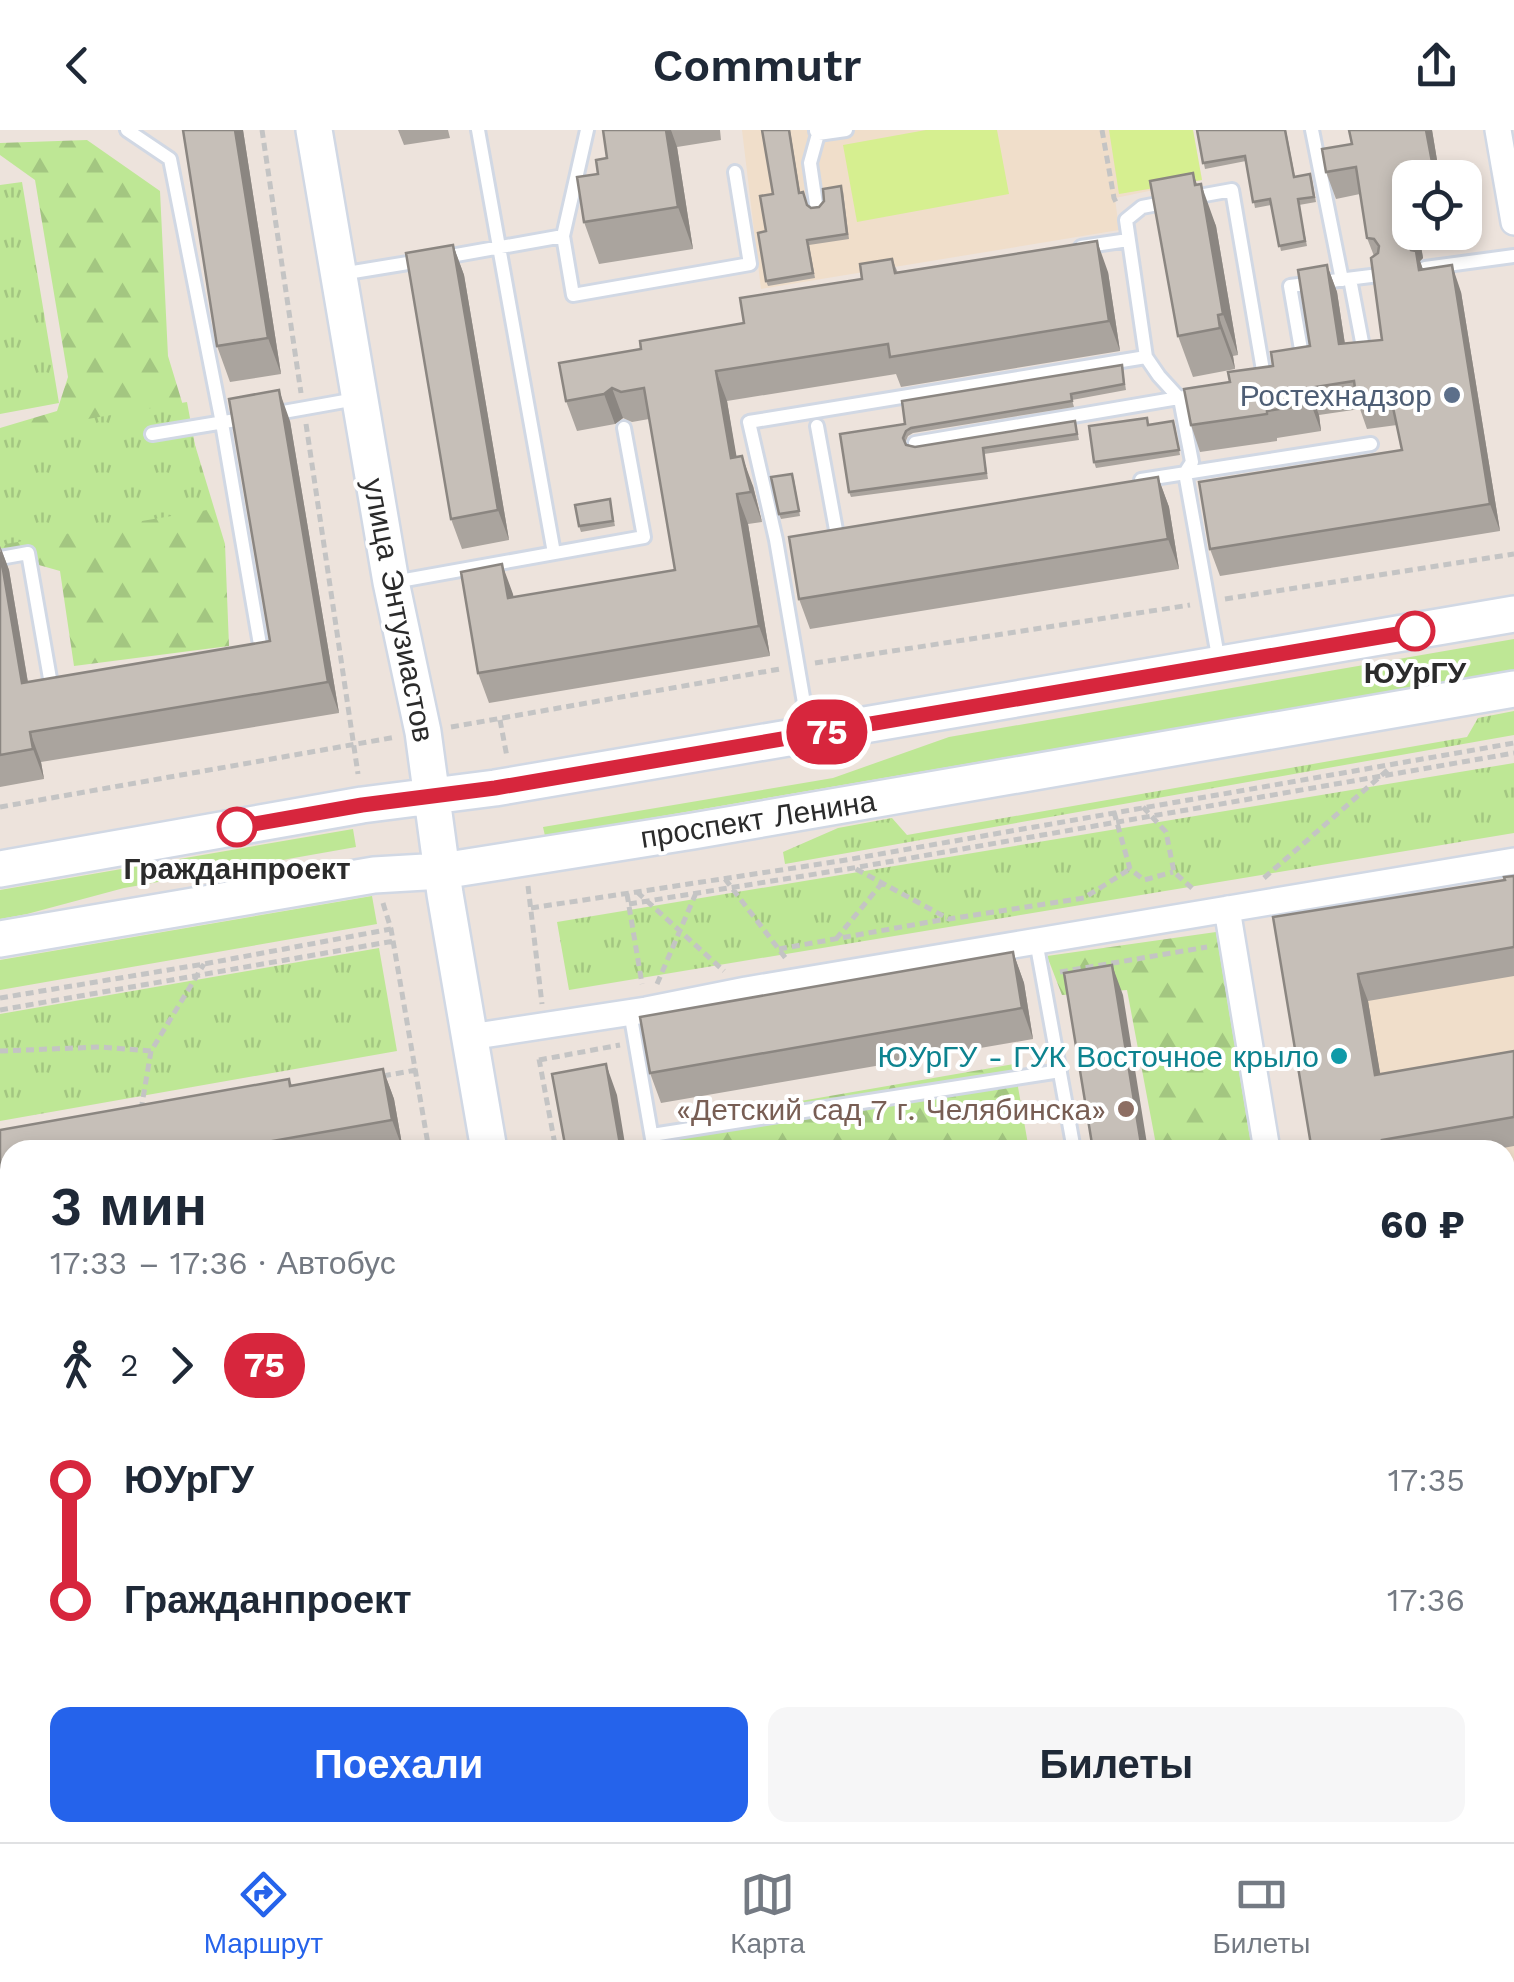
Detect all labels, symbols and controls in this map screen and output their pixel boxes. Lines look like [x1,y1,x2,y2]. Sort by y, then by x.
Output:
icon: back [50,38,105,93]
icon: share [1409,38,1464,93]
text: Commutr [653,39,861,92]
map controls [1392,160,1482,250]
button: locate [1392,160,1482,250]
place label: Ростехнадзор [1240,378,1432,413]
marker: Ростехнадзор [1441,384,1463,406]
street label: улица Энтузиастов [356,475,442,745]
marker: ЮУрГУ [1396,612,1434,650]
place label: ЮУрГУ [1364,655,1467,690]
line badge: 75 [782,700,872,764]
text: 75 [806,711,848,753]
street label: проспект Ленина [638,783,879,855]
marker: Гражданпроект [218,808,256,846]
place label: Гражданпроект [123,851,351,886]
place label: ЮУрГУ - ГУК Восточное крыло [877,1039,1319,1074]
marker: ЮУрГУ - ГУК Восточное крыло [1328,1045,1350,1067]
place label: «Детский сад 7 г. Челябинска» [676,1092,1106,1127]
marker: «Детский сад 7 г. Челябинска» [1115,1098,1137,1120]
text: 3 мин [50,1174,207,1238]
text: 60 ₽ [1380,1203,1465,1247]
text: 17:33 – 17:36 · Автобус [50,1244,396,1282]
icon: walk [50,1338,105,1393]
icon: forward [154,1338,209,1393]
text: 75 [244,1344,285,1386]
text: 2 [120,1346,139,1384]
text: ЮУрГУ [124,1458,254,1502]
text: 17:35 [1388,1461,1465,1499]
text: Гражданпроект [124,1578,412,1622]
text: 17:36 [1387,1581,1465,1619]
button: Поехали [50,1707,748,1822]
button: Билеты [768,1707,1465,1822]
tab: Маршрут [204,1867,323,1960]
tab: Карта [730,1867,805,1960]
tab: Билеты [1212,1867,1310,1960]

